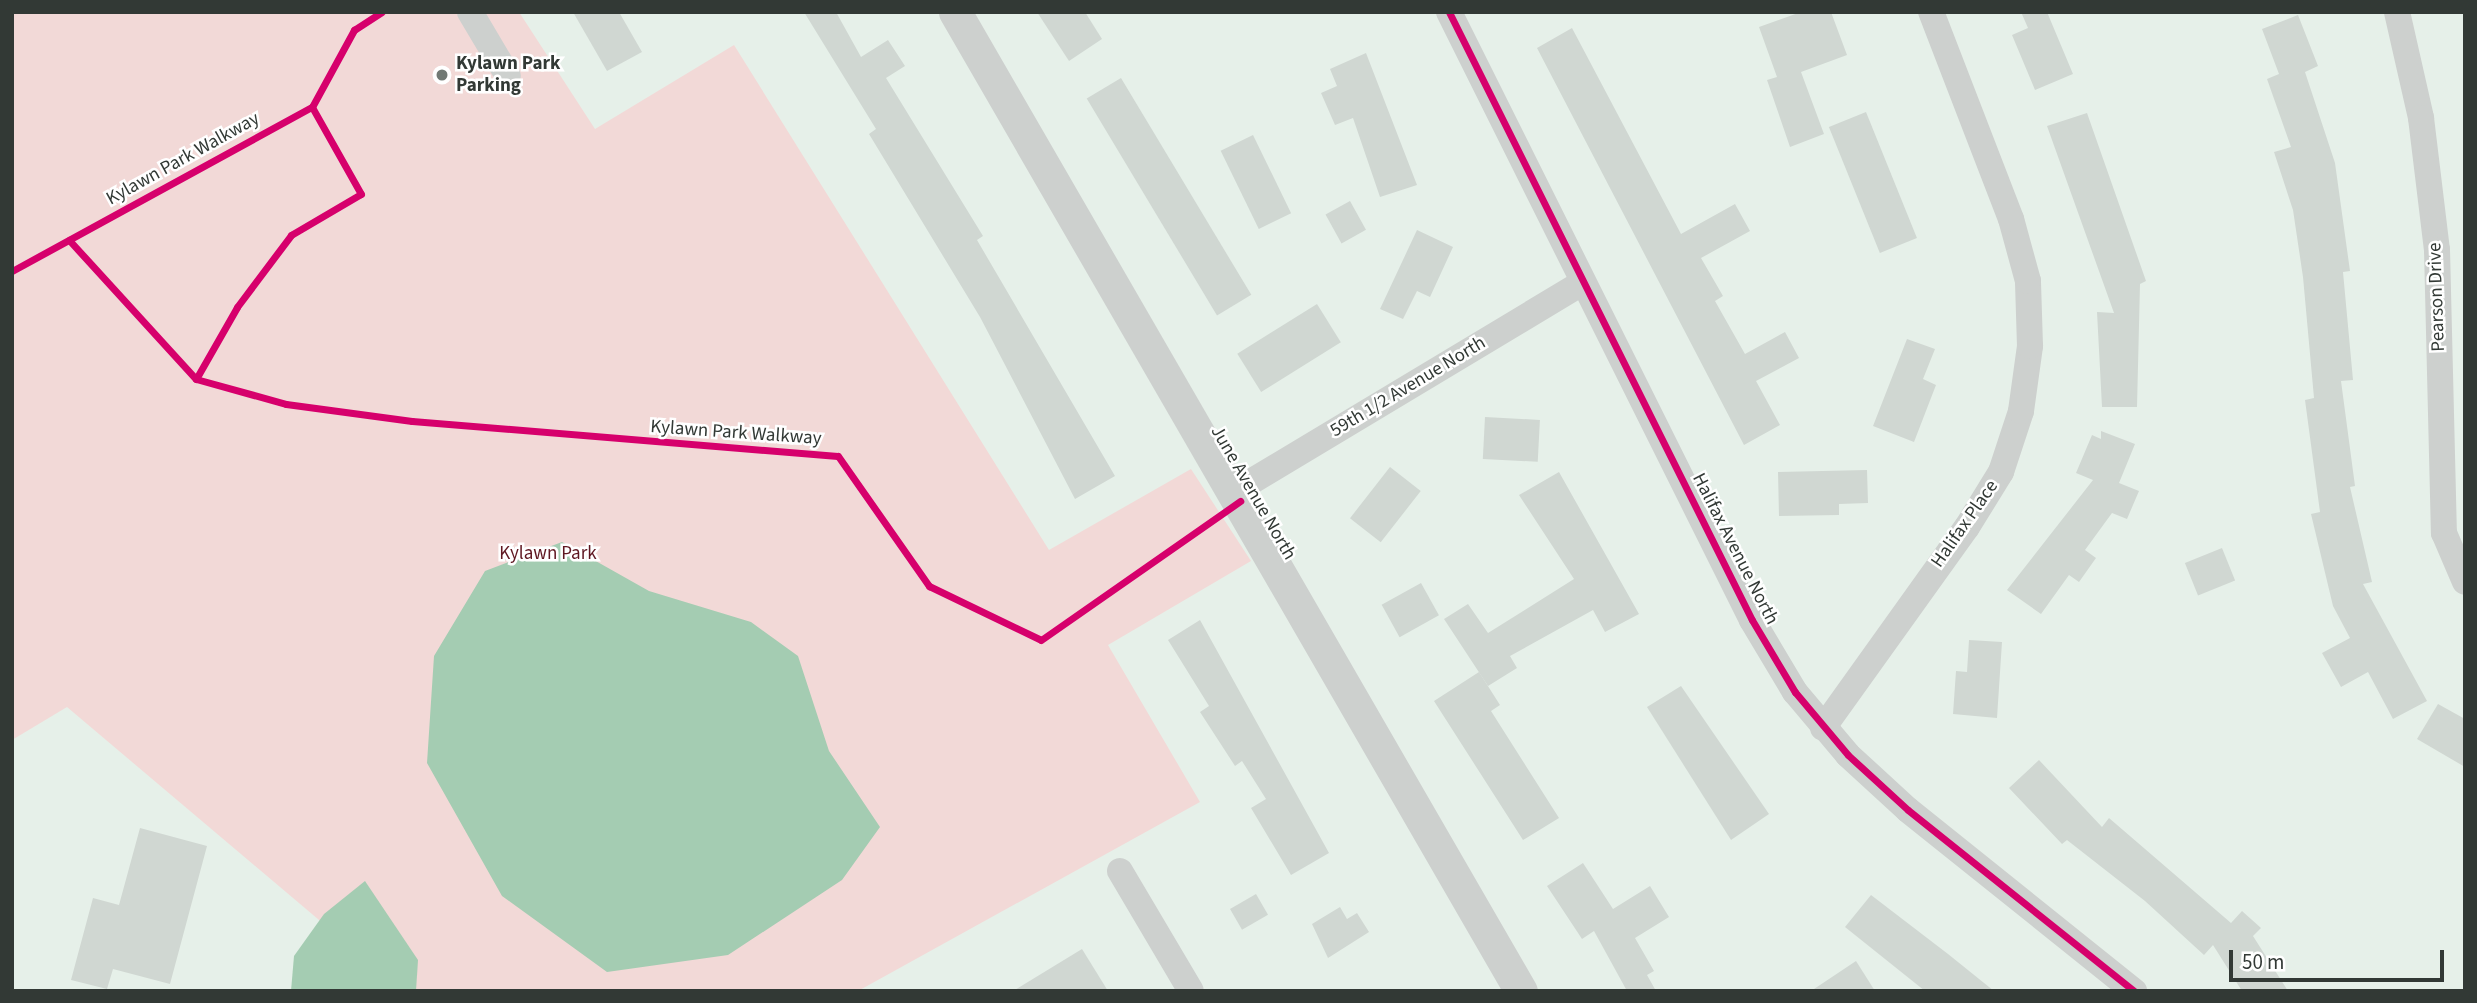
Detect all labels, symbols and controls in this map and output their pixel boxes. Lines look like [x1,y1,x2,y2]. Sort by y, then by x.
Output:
place label: Kylawn Park Parking [456,53,560,97]
marker: Kylawn Park Parking [434,67,450,83]
street label: Kylawn Park Walkway [102,107,264,211]
street label: Pearson Drive [2424,242,2450,352]
street label: 59th 1/2 Avenue North [1326,332,1490,442]
street label: Kylawn Park Walkway [650,416,822,450]
street label: June Avenue North [1205,422,1301,564]
street label: Halifax Avenue North [1687,470,1783,628]
street label: Halifax Place [1927,476,2003,572]
park label: Kylawn Park [499,543,597,565]
scale bar [2232,936,2447,980]
text: 50 m [2242,947,2284,977]

